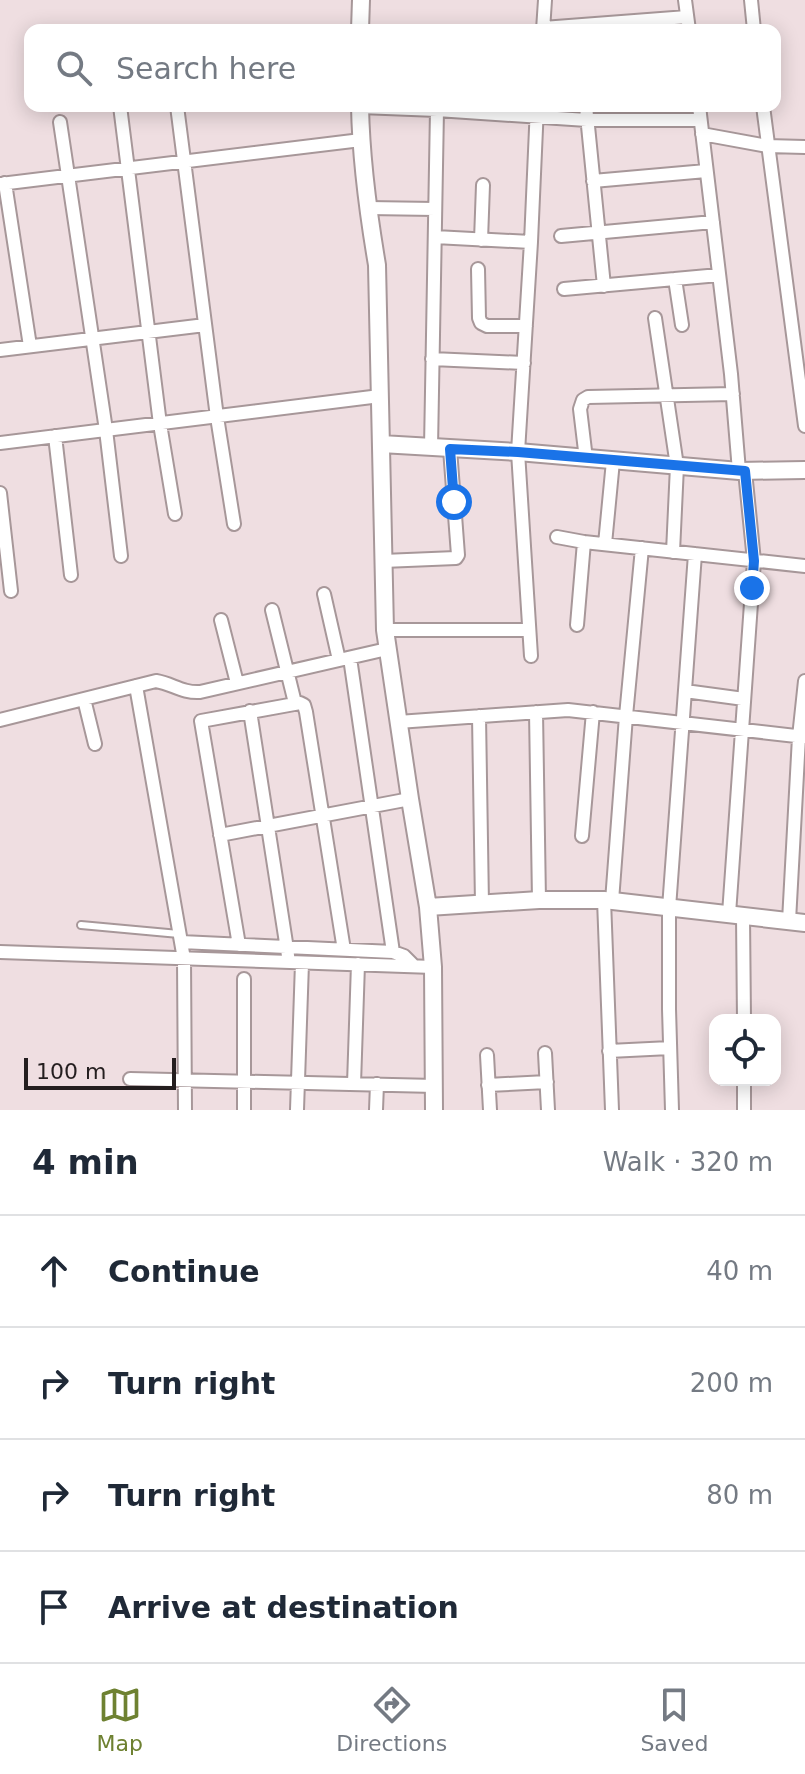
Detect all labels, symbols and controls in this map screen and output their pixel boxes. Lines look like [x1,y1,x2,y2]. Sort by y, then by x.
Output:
search box [24,24,781,112]
icon: search [52,46,96,90]
text: Search here [116,51,296,86]
route start [436,484,472,520]
route end [734,570,770,606]
map controls [709,1014,781,1086]
button: locate [709,1014,781,1086]
scale bar [24,1054,176,1090]
text: 100 m [36,1059,106,1084]
text: 4 min [32,1142,139,1182]
text: Walk · 320 m [603,1147,773,1177]
icon: ahead [32,1249,76,1293]
text: Continue [108,1254,260,1289]
text: 40 m [706,1256,773,1286]
icon: right [32,1361,76,1405]
text: Turn right [108,1366,275,1401]
text: 200 m [690,1368,773,1398]
icon: right [32,1473,76,1517]
text: Turn right [108,1478,275,1513]
text: 80 m [706,1480,773,1510]
icon: arrive [32,1585,76,1629]
text: Arrive at destination [108,1590,459,1625]
tab: Map [97,1683,143,1756]
tab: Directions [336,1683,447,1756]
tab: Saved [640,1683,708,1756]

